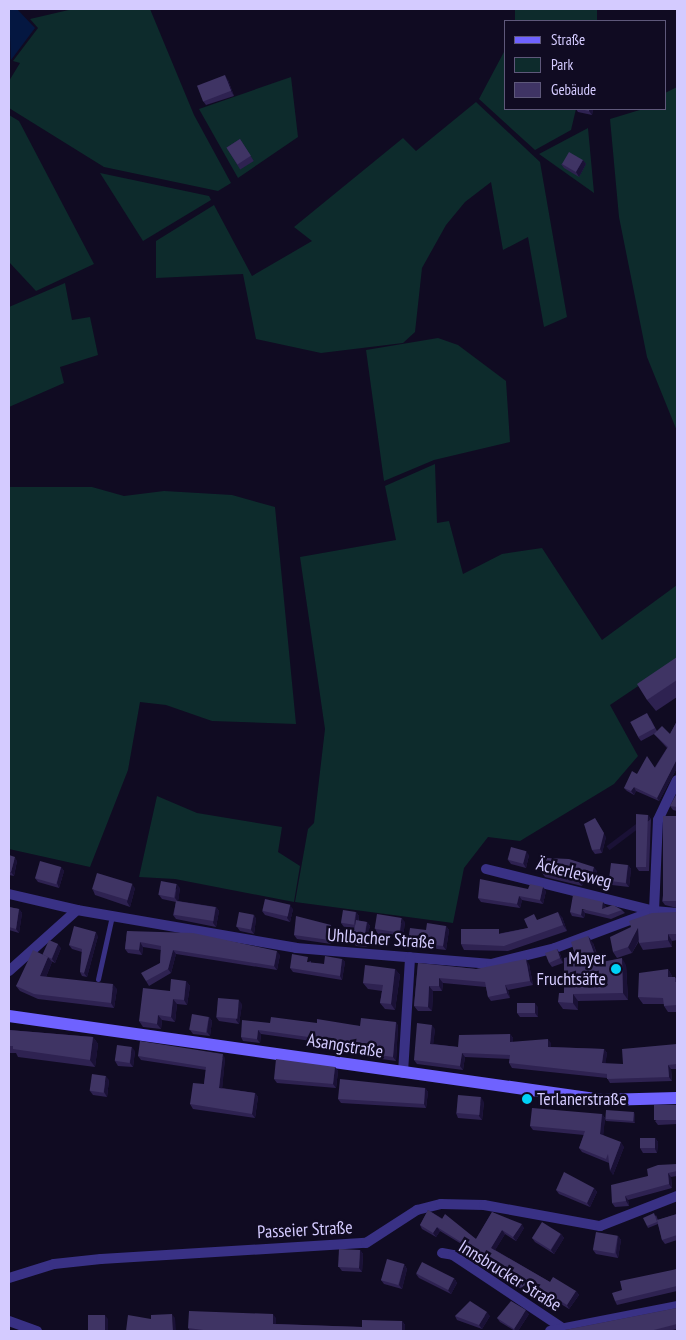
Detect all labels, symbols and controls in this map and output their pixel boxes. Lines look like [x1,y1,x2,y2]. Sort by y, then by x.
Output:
legend [503,20,666,110]
text: Straße [551,30,585,49]
text: Park [551,55,573,74]
text: Gebäude [551,80,596,99]
street label: Äckerlesweg [534,853,614,893]
street label: Uhlbacher Straße [326,924,436,954]
place label: Mayer Fruchtsäfte [537,948,606,991]
marker: Mayer Fruchtsäfte [610,963,622,975]
street label: Asangstraße [305,1029,385,1063]
place label: Terlanerstraße [537,1088,627,1110]
marker: Terlanerstraße [521,1093,533,1105]
street label: Passeier Straße [257,1217,353,1243]
street label: Innsbrucker Straße [455,1236,565,1316]

